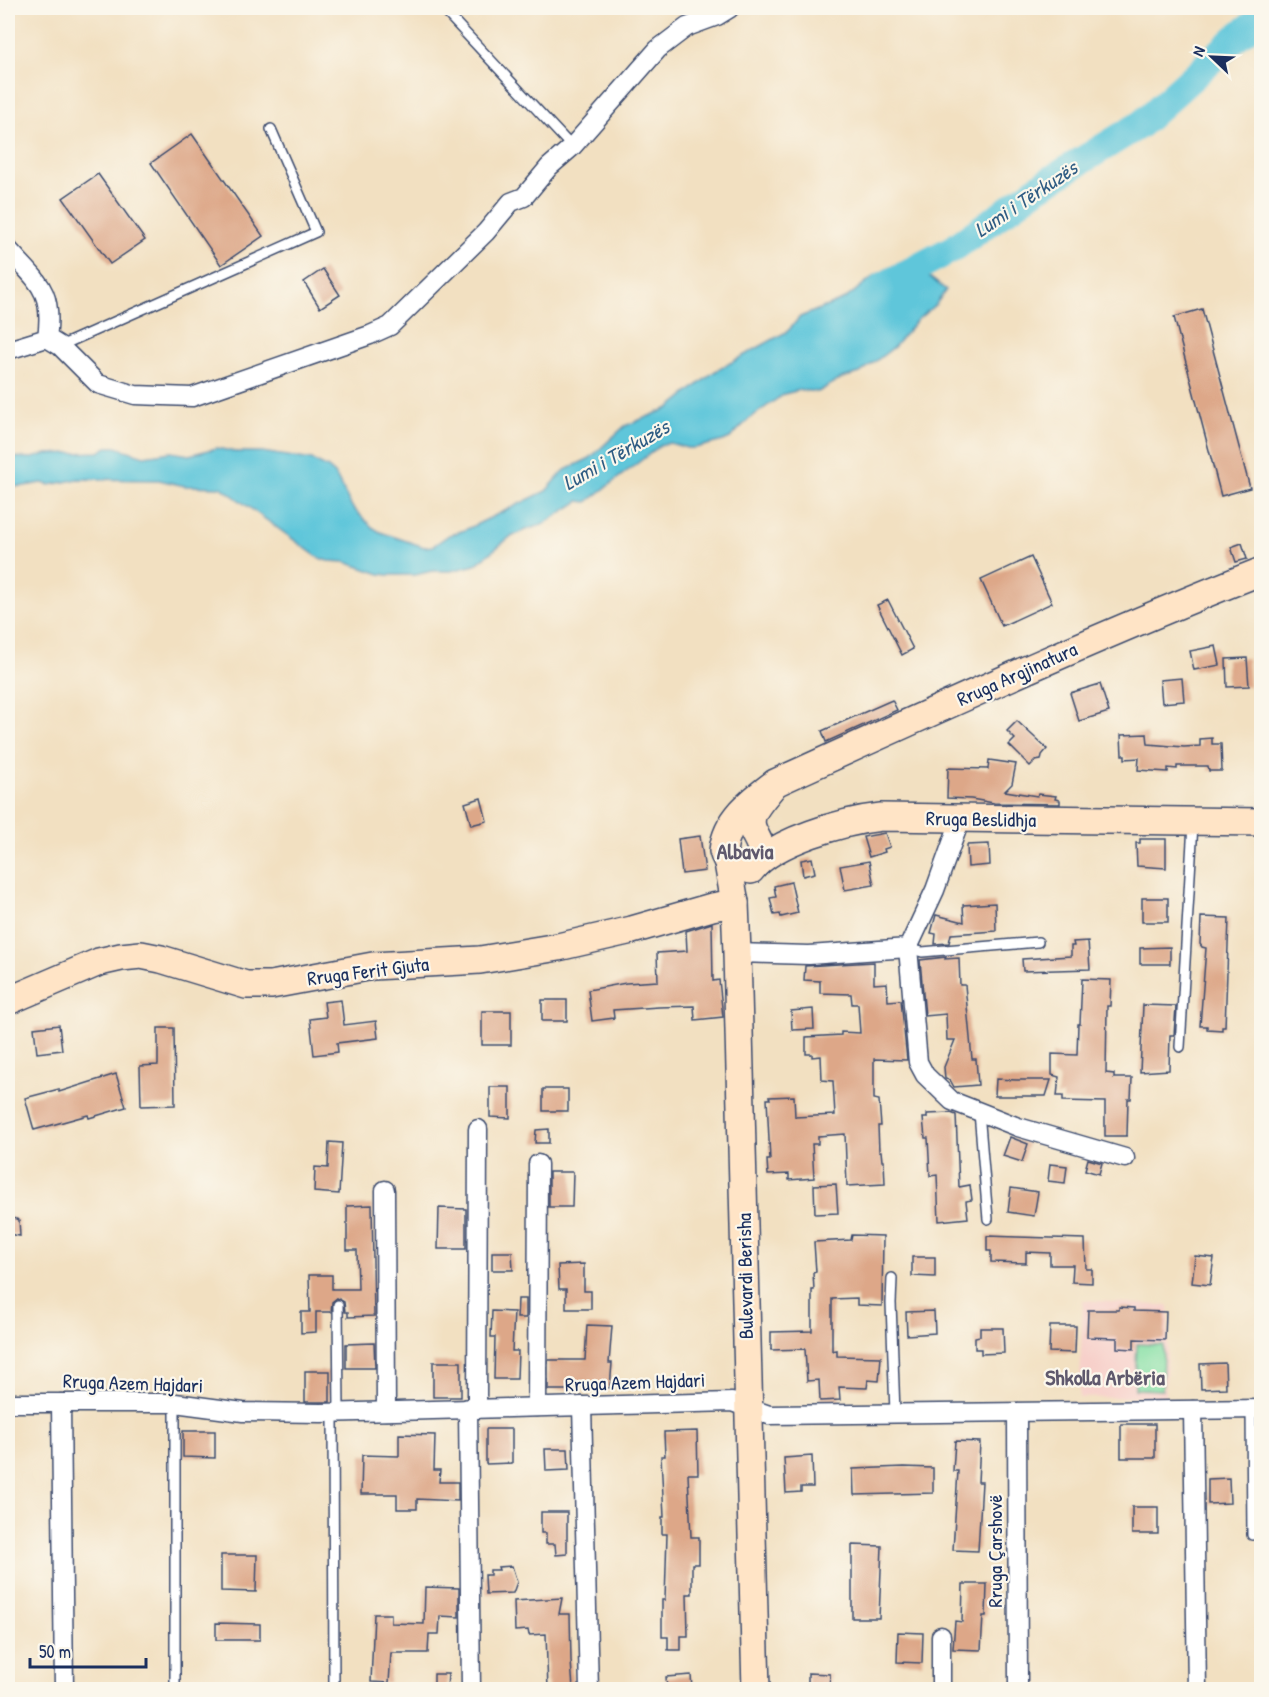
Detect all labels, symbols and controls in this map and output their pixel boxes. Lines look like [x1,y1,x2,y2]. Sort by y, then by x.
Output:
north arrow [1182,27,1242,87]
text: N [1186,42,1210,59]
water label: Lumi i Tërkuzës [969,152,1084,244]
water label: Lumi i Tërkuzës [557,411,676,497]
street label: Rruga Argjinatura [952,635,1081,712]
street label: Rruga Beslidhja [926,804,1037,833]
district label: Albavia [717,836,774,866]
street label: Rruga Ferit Gjuta [306,950,430,991]
street label: Bulevardi Berisha [730,1213,759,1339]
district label: Shkolla Arbëria [1045,1362,1165,1392]
street label: Rruga Azem Hajdari [564,1366,706,1397]
street label: Rruga Azem Hajdari [62,1367,204,1398]
street label: Rruga Çarshovë [981,1495,1008,1607]
scale bar [30,1631,146,1669]
text: 50 m [39,1639,71,1664]

